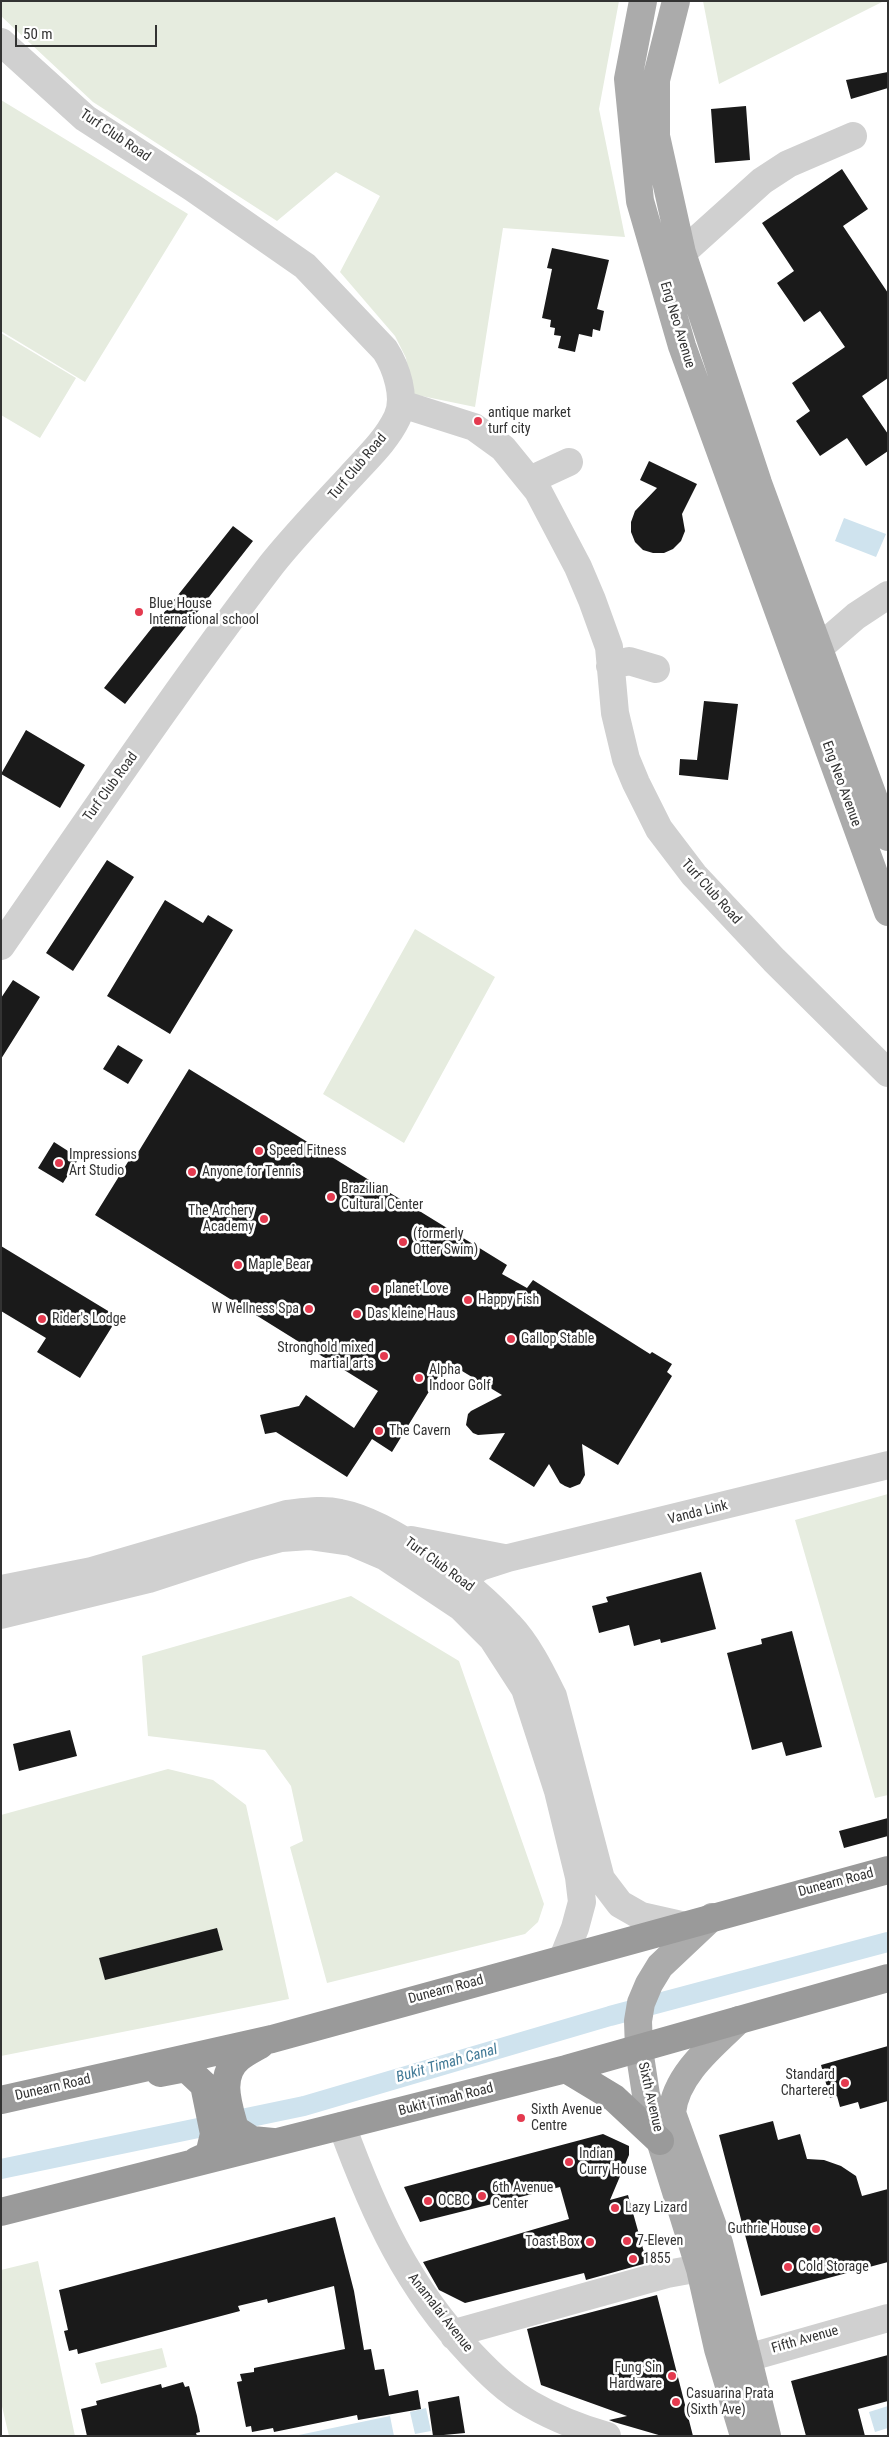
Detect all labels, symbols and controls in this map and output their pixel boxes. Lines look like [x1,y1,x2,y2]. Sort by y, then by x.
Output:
scale bar [18,15,160,47]
text: 50 m [23,25,53,43]
street label: Turf Club Road [76,106,154,166]
street label: Eng Neo Avenue [656,280,698,370]
place label: antique market turf city [488,405,571,438]
marker: antique market turf city [472,415,484,427]
street label: Turf Club Road [325,430,391,504]
place label: Blue House International school [149,596,259,628]
marker: Blue House International school [133,606,145,618]
street label: Eng Neo Avenue [818,739,864,829]
street label: Turf Club Road [80,749,142,825]
street label: Turf Club Road [677,856,745,928]
place label: Speed Fitness [269,1143,347,1159]
marker: Speed Fitness [253,1145,265,1157]
place label: Impressions Art Studio [69,1147,137,1180]
marker: Impressions Art Studio [53,1157,65,1169]
place label: Anyone for Tennis [202,1164,301,1180]
marker: Anyone for Tennis [186,1166,198,1178]
place label: Brazilian Cultural Center [341,1181,423,1214]
marker: Brazilian Cultural Center [325,1191,337,1203]
place label: The Archery Academy [188,1203,254,1236]
marker: The Archery Academy [258,1213,270,1225]
place label: (formerly Otter Swim) [413,1226,478,1258]
marker: (formerly Otter Swim) [397,1236,409,1248]
place label: Maple Bear [248,1257,310,1273]
marker: Maple Bear [232,1259,244,1271]
place label: planet Love [385,1281,449,1297]
marker: planet Love [369,1283,381,1295]
place label: Happy Fish [478,1292,539,1308]
marker: Happy Fish [462,1294,474,1306]
place label: W Wellness Spa [211,1301,299,1317]
marker: W Wellness Spa [303,1303,315,1315]
place label: Das kleine Haus [367,1306,456,1322]
marker: Das kleine Haus [351,1308,363,1320]
place label: Rider's Lodge [52,1311,126,1327]
marker: Rider's Lodge [36,1313,48,1325]
place label: Gallop Stable [521,1331,594,1347]
marker: Gallop Stable [505,1333,517,1345]
place label: Stronghold mixed martial arts [277,1340,374,1372]
marker: Stronghold mixed martial arts [378,1350,390,1362]
place label: Alpha Indoor Golf [429,1362,491,1394]
marker: Alpha Indoor Golf [413,1372,425,1384]
place label: The Cavern [389,1423,451,1439]
marker: The Cavern [373,1425,385,1437]
street label: Vanda Link [666,1497,730,1529]
street label: Turf Club Road [401,1534,477,1596]
street label: Dunearn Road [797,1865,875,1901]
street label: Dunearn Road [407,1972,485,2008]
water label: Bukit Timah Canal [394,2041,500,2087]
street label: Sixth Avenue [634,2061,666,2133]
place label: Standard Chartered [781,2067,835,2100]
street label: Dunearn Road [14,2071,92,2105]
marker: Standard Chartered [839,2077,851,2089]
street label: Bukit Timah Road [397,2080,495,2120]
place label: Sixth Avenue Centre [531,2102,602,2134]
marker: Sixth Avenue Centre [515,2112,527,2124]
place label: Indian Curry House [579,2146,647,2178]
marker: Indian Curry House [563,2156,575,2168]
place label: 6th Avenue Center [492,2180,553,2212]
marker: 6th Avenue Center [476,2190,488,2202]
place label: OCBC [438,2193,470,2209]
marker: OCBC [422,2195,434,2207]
place label: Lazy Lizard [625,2200,687,2216]
marker: Lazy Lizard [609,2202,621,2214]
place label: Guthrie House [727,2221,806,2237]
marker: Guthrie House [810,2223,822,2235]
place label: 7-Eleven [637,2233,683,2249]
place label: Toast Box [525,2234,580,2250]
marker: 7-Eleven [621,2235,633,2247]
marker: Toast Box [584,2236,596,2248]
place label: 1855 [643,2251,671,2267]
marker: 1855 [627,2253,639,2265]
place label: Cold Storage [798,2259,869,2275]
marker: Cold Storage [782,2261,794,2273]
street label: Anamalai Avenue [404,2270,476,2356]
street label: Fifth Avenue [770,2322,840,2358]
place label: Fung Sin Hardware [609,2360,662,2392]
marker: Fung Sin Hardware [666,2370,678,2382]
place label: Casuarina Prata (Sixth Ave) [686,2386,774,2418]
marker: Casuarina Prata (Sixth Ave) [670,2396,682,2408]

